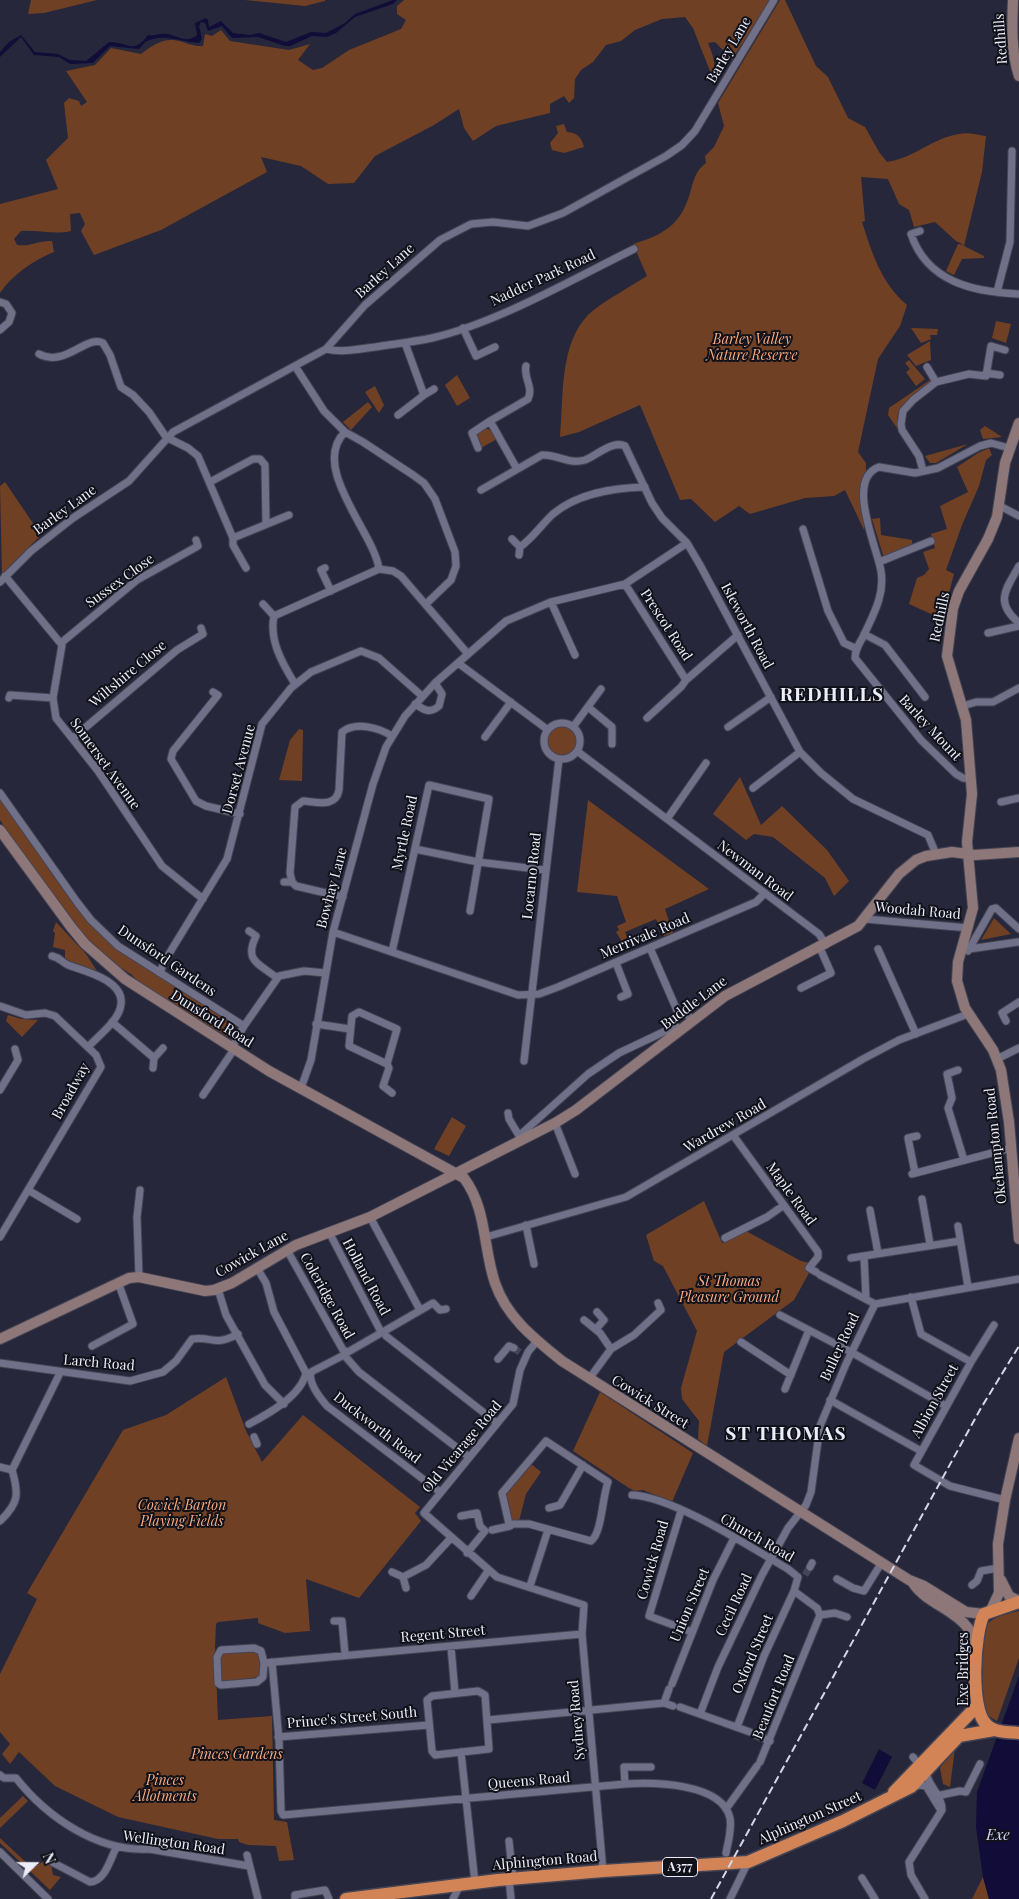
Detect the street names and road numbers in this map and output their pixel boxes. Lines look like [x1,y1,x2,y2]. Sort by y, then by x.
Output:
street label: Redhills [991,13,1011,65]
street label: Barley Lane [703,14,755,86]
street label: Barley Lane [352,240,418,302]
street label: Nadder Park Road [488,246,598,310]
street label: Barley Lane [30,482,100,538]
street label: Sussex Close [83,551,157,611]
street label: Isleworth Road [717,580,777,672]
street label: Prescot Road [637,586,695,664]
street label: Redhills [926,590,954,644]
street label: Wiltshire Close [86,637,170,711]
street label: Barley Mount [895,692,965,764]
street label: Somerset Avenue [66,715,144,813]
street label: Dorset Avenue [219,722,259,816]
street label: Myrtle Road [389,794,421,872]
street label: Locarno Road [519,832,545,920]
street label: Newman Road [714,837,796,905]
street label: Bowhay Lane [313,846,351,930]
street label: Woodah Road [875,899,961,923]
street label: Merrivale Road [598,910,692,962]
street label: Dunsford Gardens [115,922,219,1000]
street label: Buddle Lane [658,973,730,1033]
street label: Dunsford Road [168,987,256,1051]
street label: Broadway [49,1060,93,1122]
street label: Okehampton Road [982,1087,1010,1205]
street label: Wardrew Road [681,1096,769,1156]
street label: Maple Road [763,1159,819,1229]
street label: Cowick Lane [213,1227,291,1281]
street label: Holland Road [339,1236,393,1318]
street label: Coleridge Road [296,1250,358,1342]
street label: Buller Road [817,1310,863,1384]
street label: Larch Road [63,1352,135,1374]
street label: Albion Street [908,1361,962,1441]
street label: Cowick Street [608,1372,692,1432]
street label: Duckworth Road [330,1389,424,1467]
street label: Old Vicarage Road [419,1398,505,1496]
street label: Church Road [717,1510,797,1566]
street label: Cowick Road [634,1518,672,1602]
street label: Union Street [667,1565,713,1645]
street label: Cecil Road [712,1571,756,1639]
street label: Oxford Street [729,1612,777,1696]
street label: Regent Street [400,1622,486,1646]
street label: Exe Bridges [956,1632,972,1706]
street label: Beaufort Road [749,1652,799,1742]
street label: Sydney Road [565,1679,589,1761]
street label: Prince's Street South [286,1704,418,1732]
street label: Queens Road [487,1769,571,1793]
street label: Alphington Street [756,1788,864,1848]
street label: Wellington Road [122,1828,226,1858]
street label: Alphington Road [492,1848,598,1874]
road number: A377 [662,1858,698,1876]

